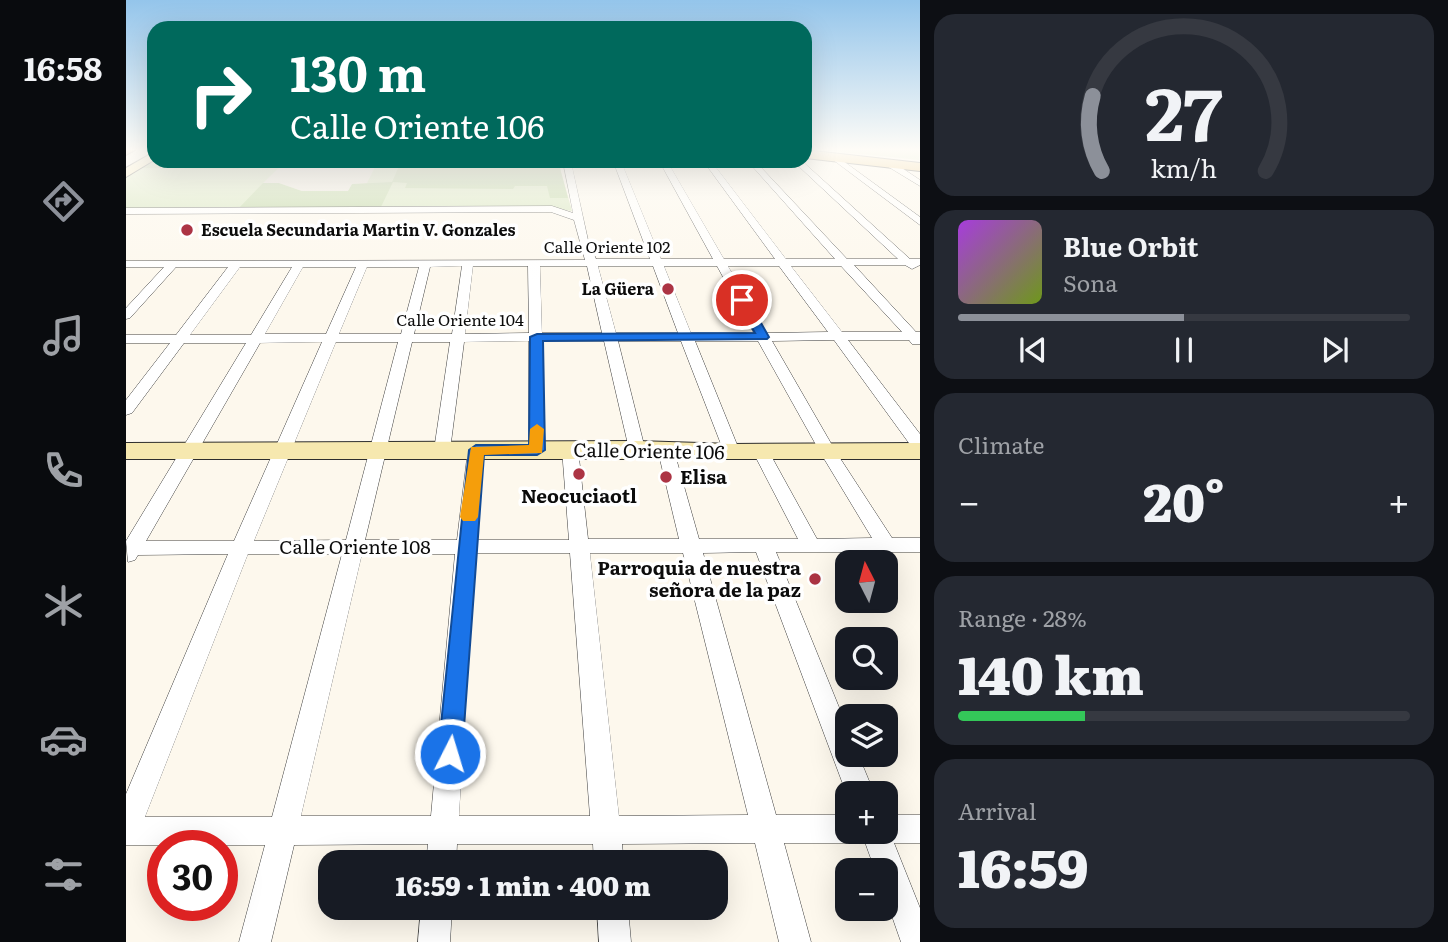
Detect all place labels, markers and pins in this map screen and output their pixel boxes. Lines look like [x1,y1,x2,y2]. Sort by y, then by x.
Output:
place label: Escuela Secundaria Martin V. Gonzales [201,217,515,241]
marker: Escuela Secundaria Martin V. Gonzales [179,222,195,238]
pin [712,270,772,330]
place label: La Güera [581,276,655,300]
marker: La Güera [660,281,676,297]
place label: Elisa [680,462,727,490]
marker: Neocuciaotl [571,466,587,482]
marker: Elisa [658,469,674,485]
place label: Neocuciaotl [521,481,637,509]
place label: Parroquia de nuestra señora de la paz [597,553,801,603]
marker: Parroquia de nuestra señora de la paz [807,571,823,587]

